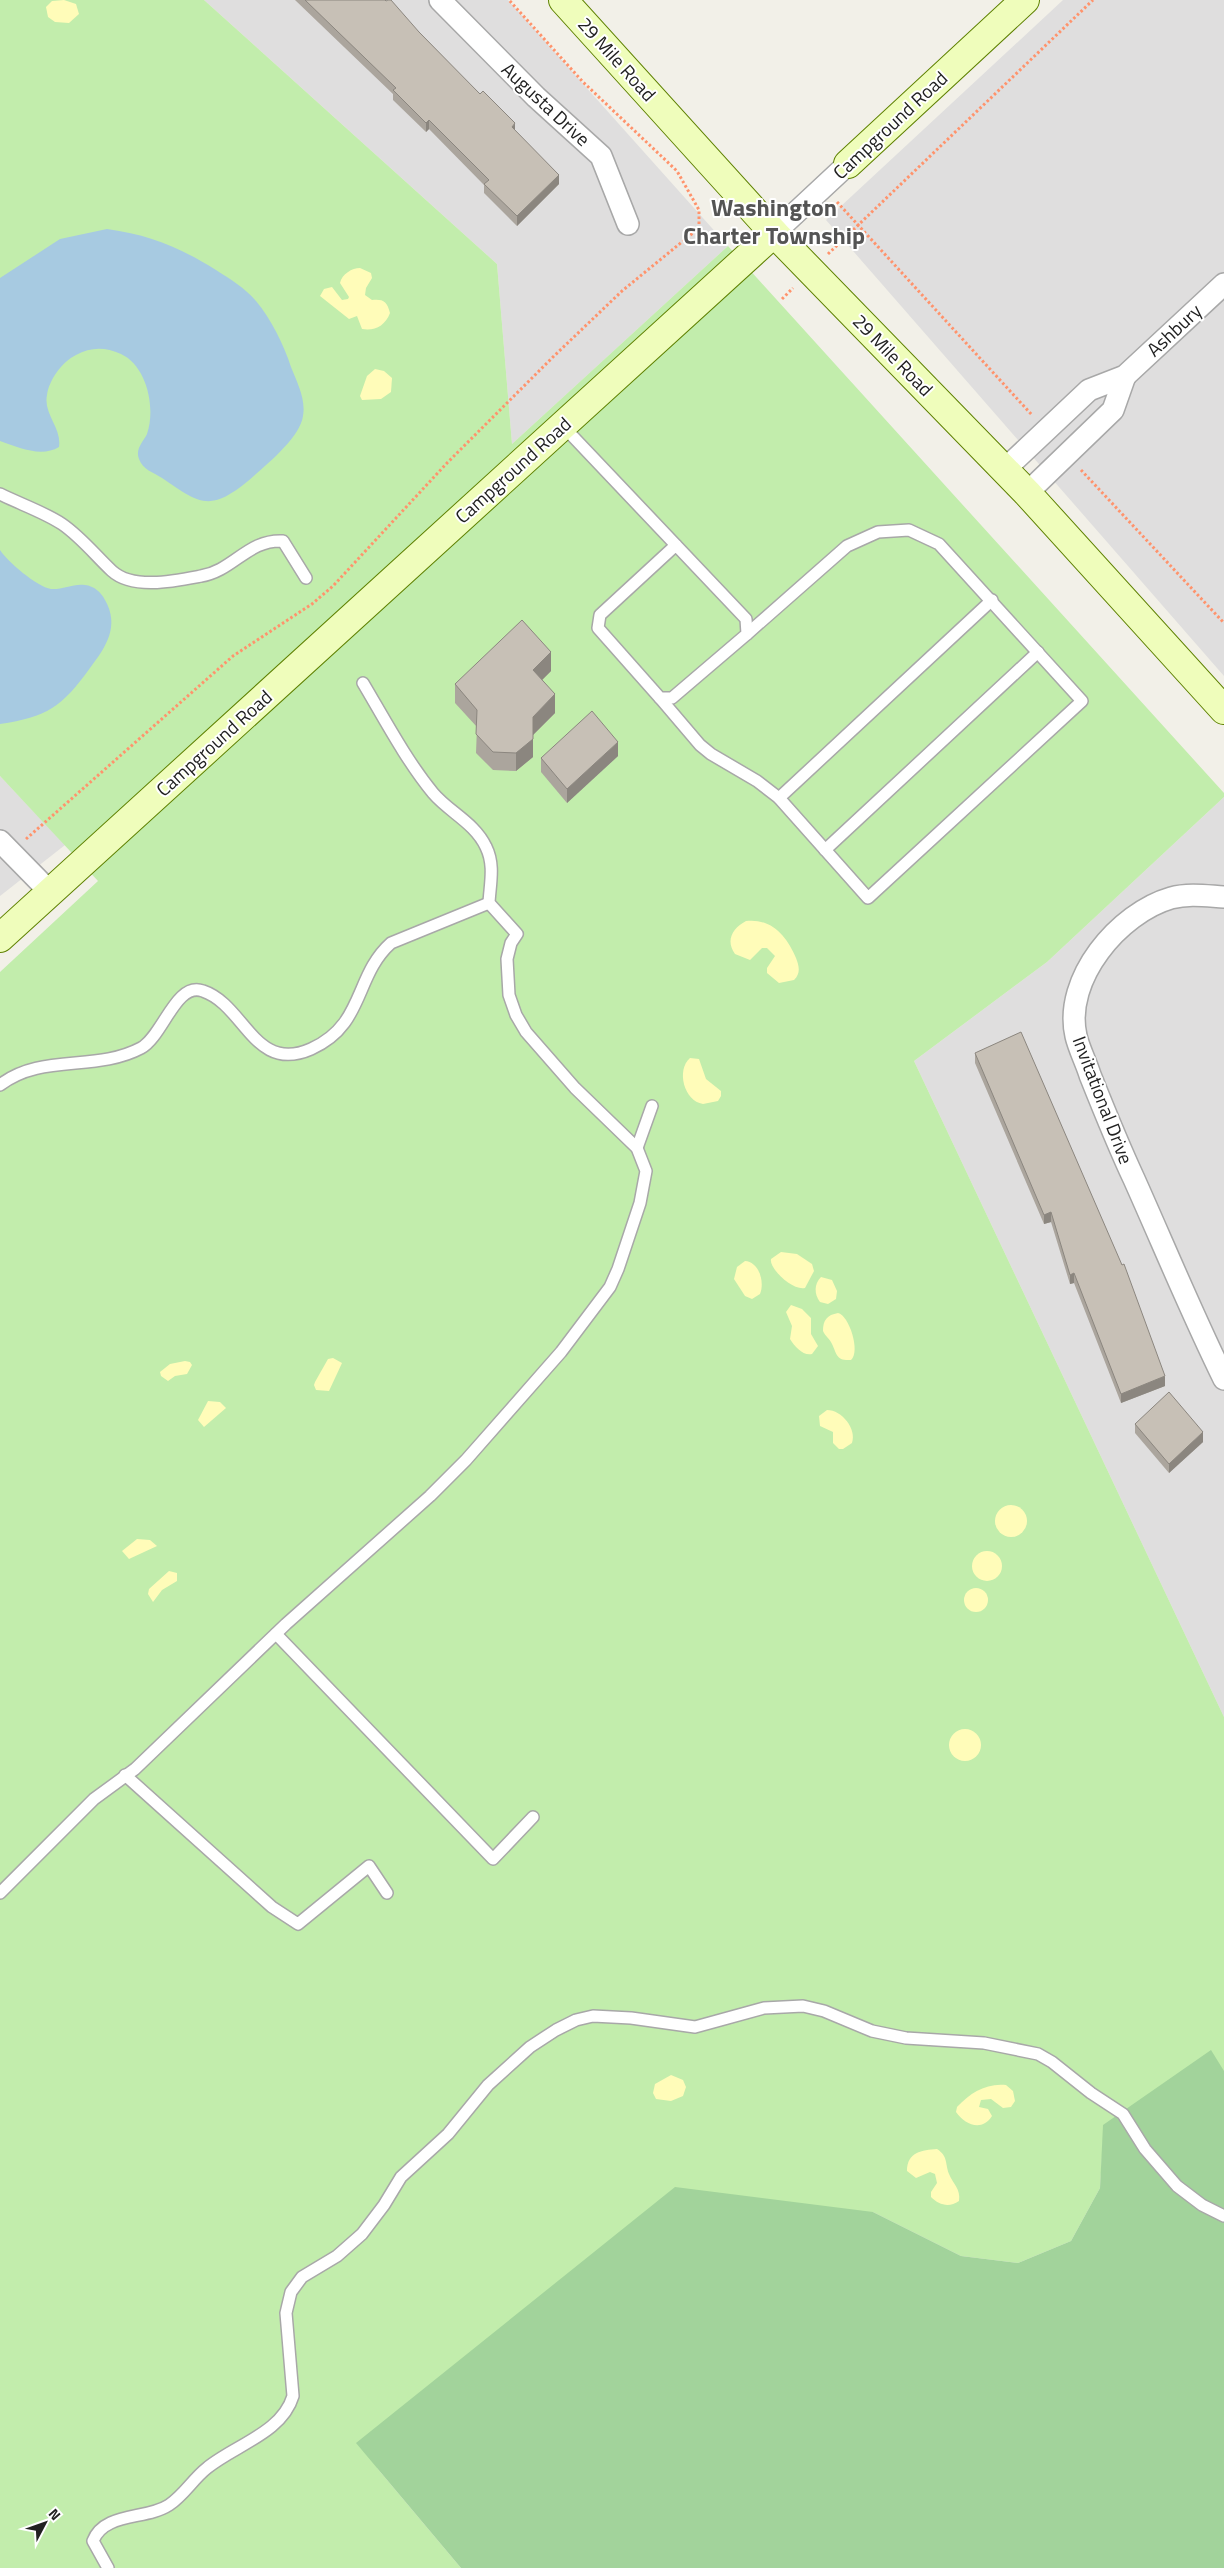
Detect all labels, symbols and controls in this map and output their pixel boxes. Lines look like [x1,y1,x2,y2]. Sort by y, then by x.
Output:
street label: 29 Mile Road [572,10,663,107]
street label: Augusta Drive [495,55,597,152]
street label: Campground Road [826,64,954,186]
district label: Washington Charter Township [683,189,865,253]
street label: Ashbury [1140,296,1208,363]
street label: 29 Mile Road [846,307,940,402]
street label: Campground Road [448,409,577,530]
street label: Campground Road [149,682,278,803]
street label: Invitational Drive [1066,1032,1141,1168]
north arrow [20,2498,70,2548]
text: N [44,2504,66,2525]

